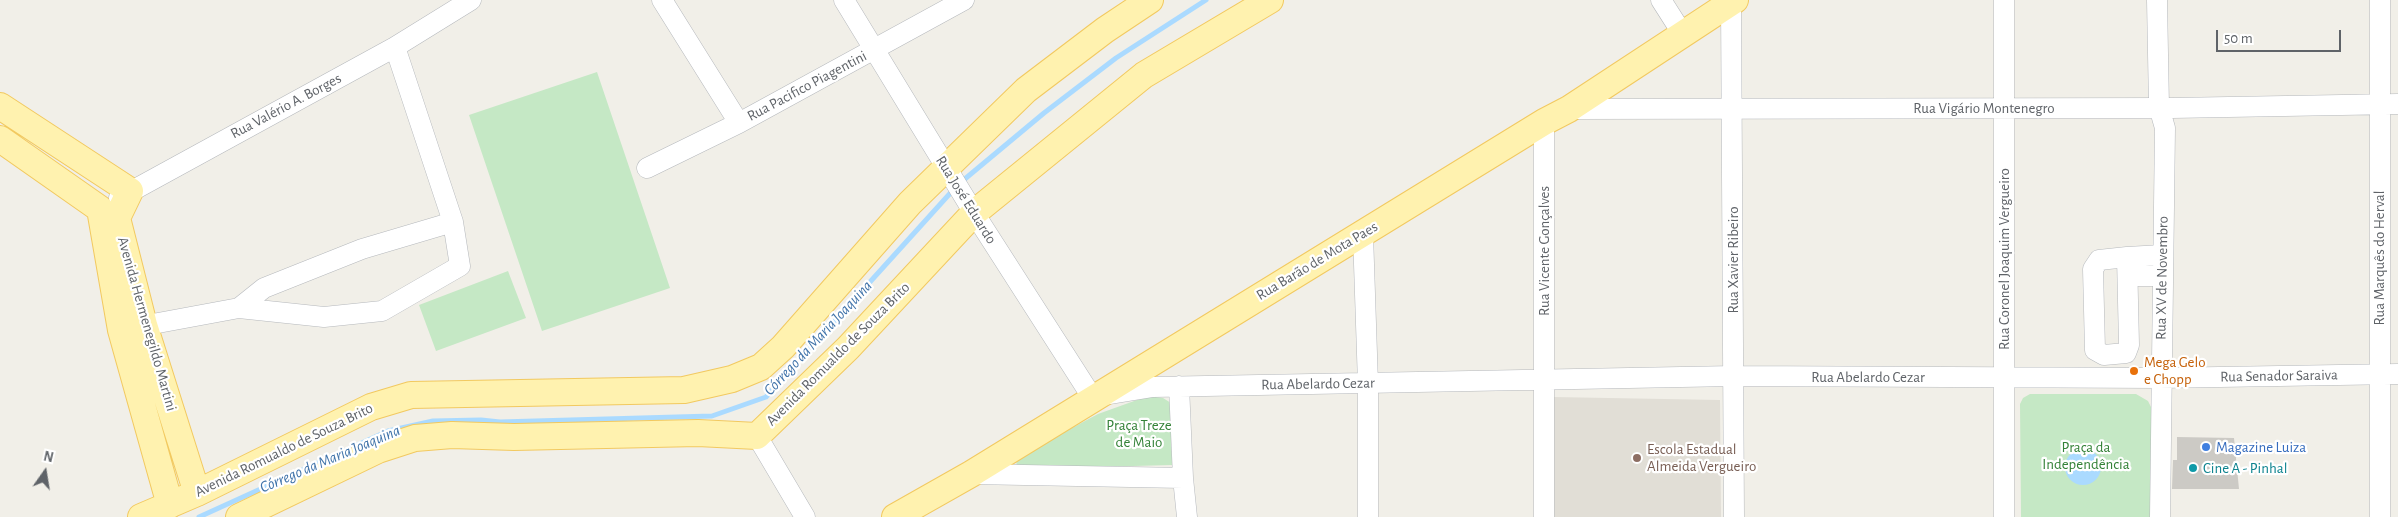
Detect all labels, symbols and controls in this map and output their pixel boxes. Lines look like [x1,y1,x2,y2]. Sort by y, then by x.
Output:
scale bar [2218,20,2343,52]
text: 50 m [2224,31,2253,46]
street label: Rua Pacifico Piagentini [744,47,870,125]
street label: Rua Valério A. Borges [228,69,344,143]
street label: Rua Vigário Montenegro [1913,99,2055,117]
street label: Rua José Eduardo [932,153,1000,247]
street label: Rua Coronel Joaquim Vergueiro [1995,168,2013,350]
street label: Rua Vicente Gonçalves [1535,186,1553,316]
street label: Rua Marquês do Herval [2370,191,2388,325]
street label: Rua Xavier Ribeiro [1724,206,1742,314]
street label: Rua XV de Novembro [2152,216,2172,340]
street label: Rua Barão de Mota Paes [1253,218,1381,304]
street label: Avenida Hermenegildo Martini [113,235,181,413]
water label: Córrego da Maria Joaquina [760,276,876,400]
street label: Avenida Romualdo de Souza Brito [762,278,914,430]
place label: Mega Gelo e Chopp [2144,353,2205,388]
marker: Mega Gelo e Chopp [2128,365,2140,377]
street label: Rua Senador Saraiva [2220,366,2338,386]
street label: Rua Abelardo Cezar [1811,368,1925,386]
street label: Rua Abelardo Cezar [1261,374,1375,394]
street label: Avenida Romualdo de Souza Brito [192,399,376,501]
park label: Praça Treze de Maio [1106,416,1172,451]
water label: Córrego da Maria Joaquina [257,421,403,497]
park label: Praça da Independência [2042,438,2130,473]
place label: Magazine Luiza [2216,438,2306,456]
place label: Escola Estadual Almeida Vergueiro [1647,440,1756,475]
marker: Magazine Luiza [2200,441,2212,453]
north arrow [20,447,70,497]
text: N [42,449,55,465]
marker: Escola Estadual Almeida Vergueiro [1631,452,1643,464]
place label: Cine A - Pinhal [2203,459,2287,477]
marker: Cine A - Pinhal [2187,462,2199,474]

